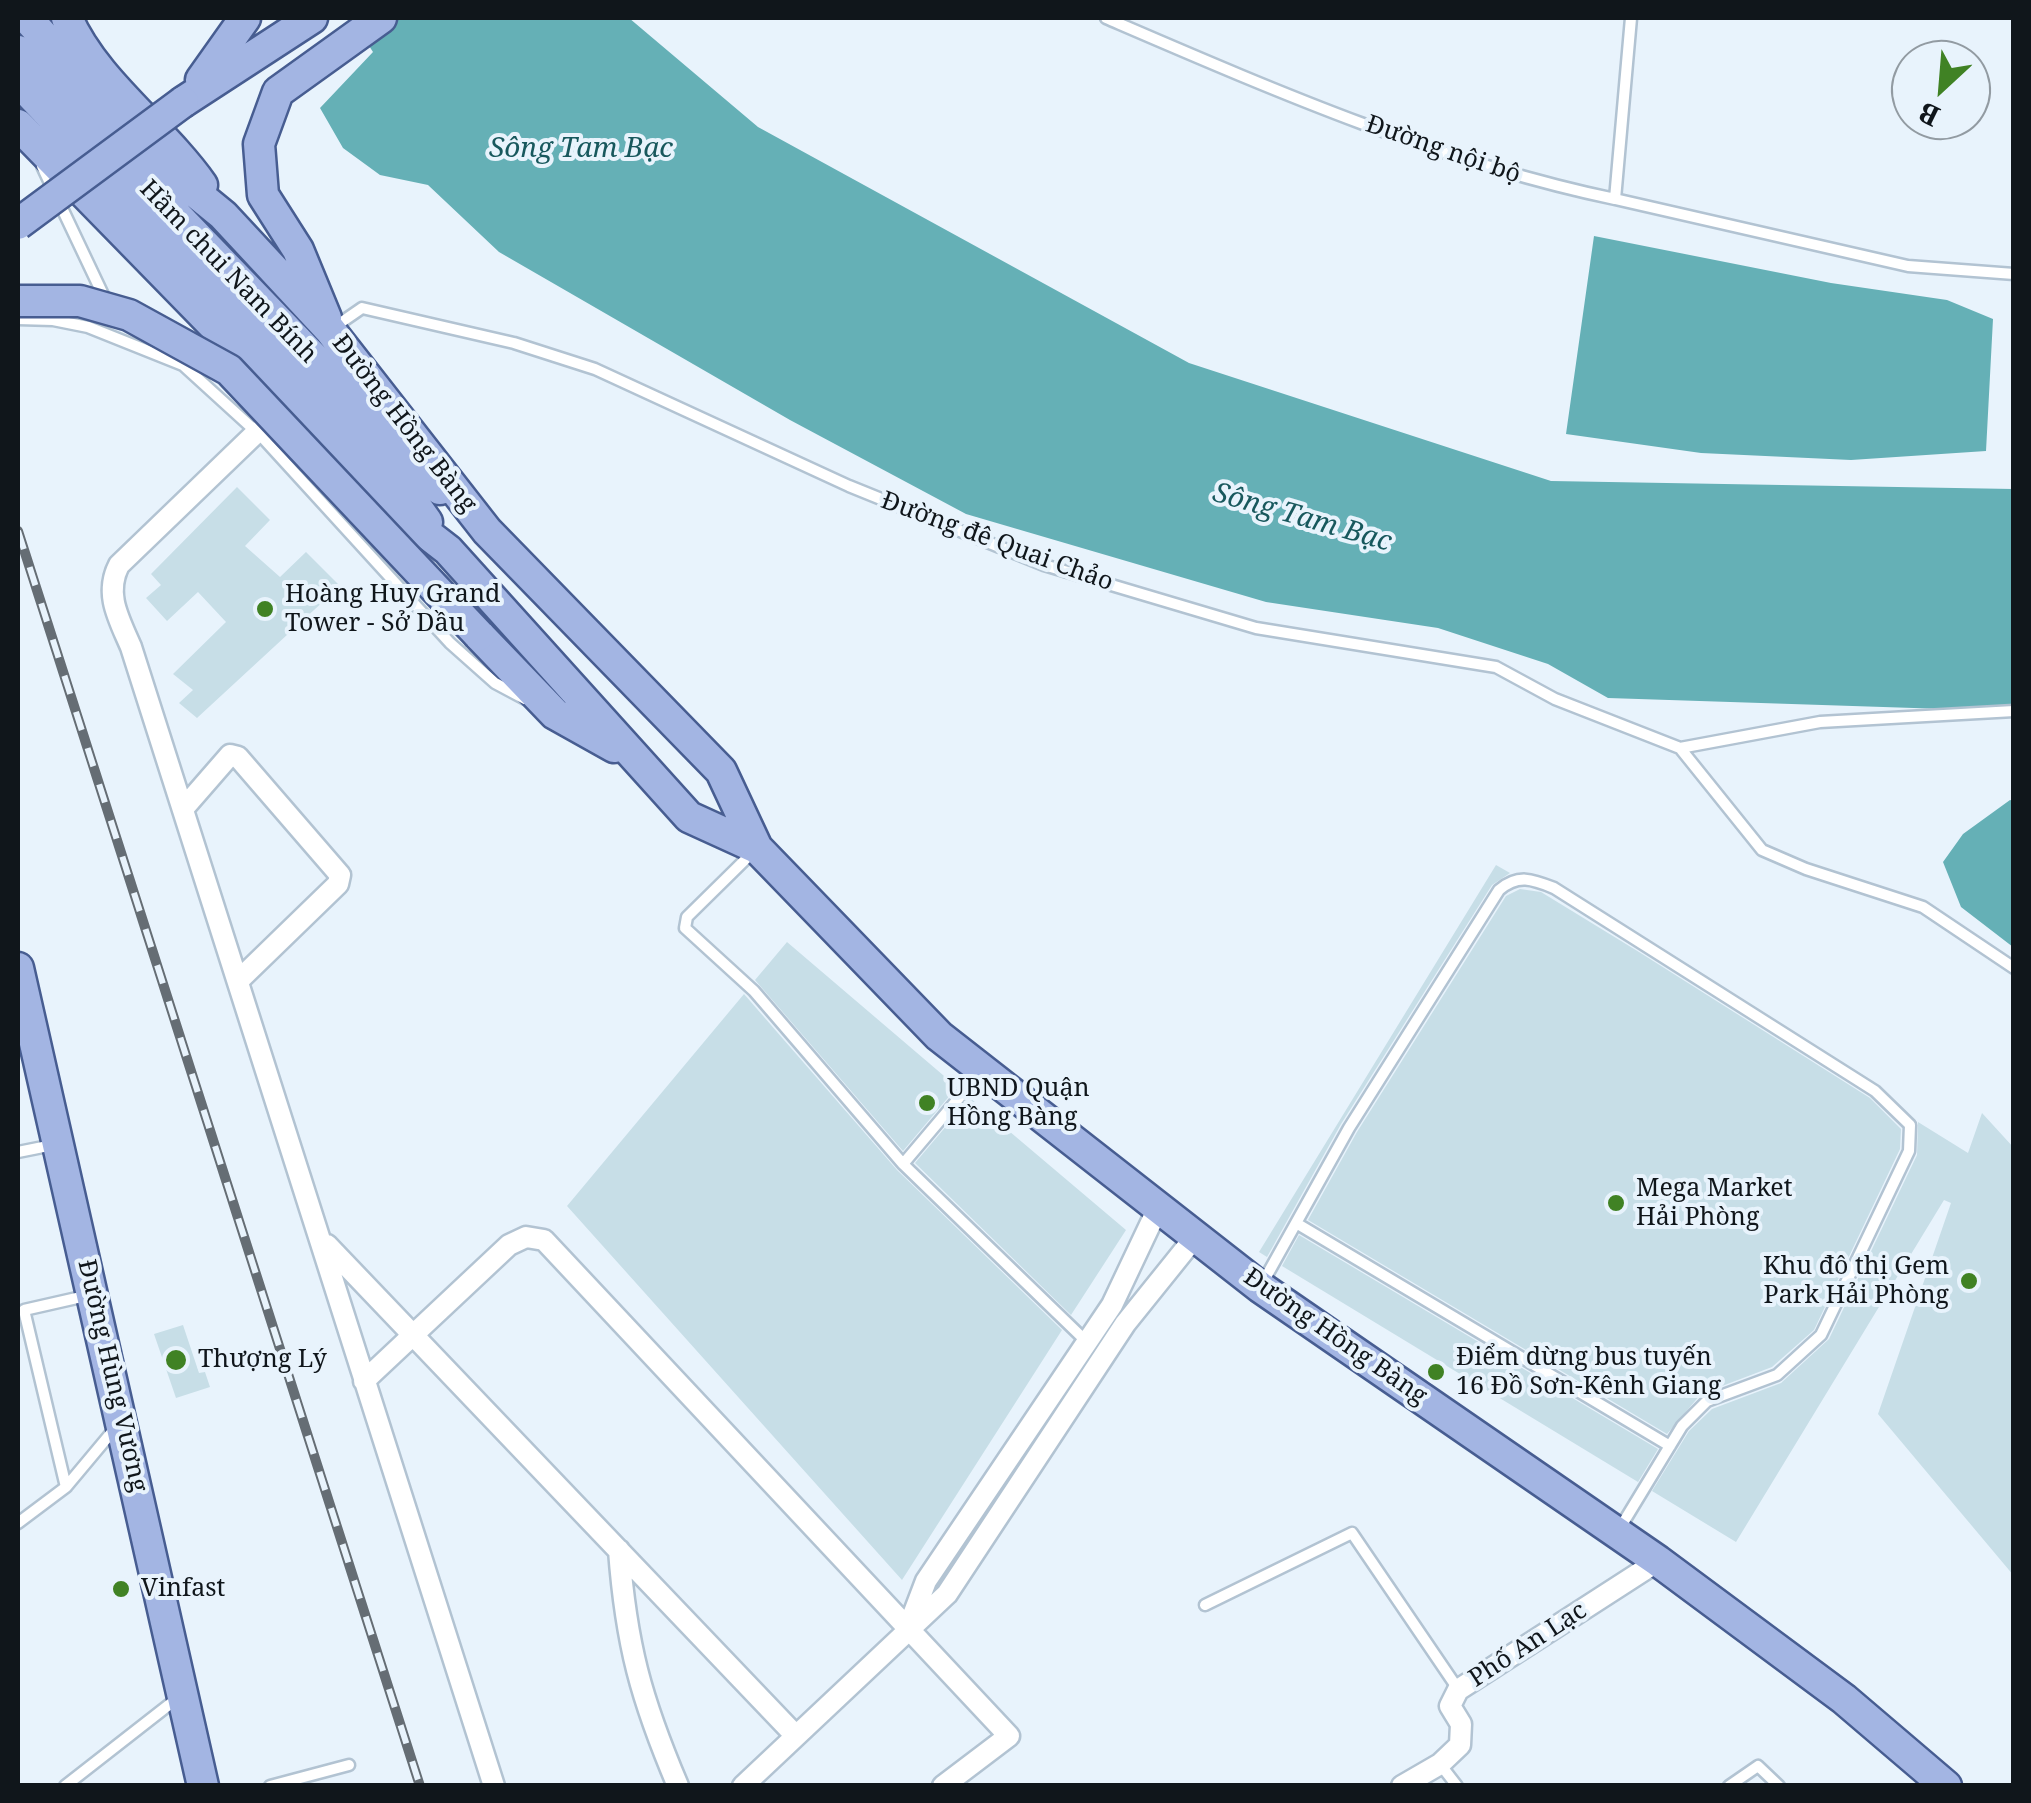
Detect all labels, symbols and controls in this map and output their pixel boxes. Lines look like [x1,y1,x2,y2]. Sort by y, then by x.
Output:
north arrow [1891,40,1991,140]
text: B [1912,94,1946,136]
street label: Đường nội bộ [1362,110,1524,190]
water label: Sông Tam Bạc [489,132,673,166]
street label: Hầm chui Nam Bính [133,174,323,370]
street label: Đường Hồng Bàng [325,329,483,519]
water label: Sông Tam Bạc [1209,476,1395,560]
street label: Đường đê Quai Chảo [877,486,1117,598]
place label: Hoàng Huy Grand Tower - Sở Dầu [285,580,500,639]
marker: Hoàng Huy Grand Tower - Sở Dầu [254,598,276,620]
place label: UBND Quận Hồng Bàng [947,1074,1090,1133]
marker: UBND Quận Hồng Bàng [916,1092,938,1114]
place label: Mega Market Hải Phòng [1636,1174,1792,1233]
marker: Mega Market Hải Phòng [1605,1192,1627,1214]
place label: Khu đô thị Gem Park Hải Phòng [1763,1252,1949,1311]
street label: Đường Hùng Vương [71,1257,153,1495]
street label: Đường Hồng Bàng [1237,1262,1433,1412]
marker: Khu đô thị Gem Park Hải Phòng [1958,1270,1980,1292]
place label: Điểm dừng bus tuyến 16 Đồ Sơn-Kênh Giang [1456,1343,1721,1402]
place label: Thượng Lý [198,1345,327,1375]
marker: Thượng Lý [163,1347,189,1373]
marker: Điểm dừng bus tuyến 16 Đồ Sơn-Kênh Giang [1425,1361,1447,1383]
place label: Vinfast [141,1574,225,1604]
marker: Vinfast [110,1578,132,1600]
street label: Phố An Lạc [1464,1596,1592,1694]

